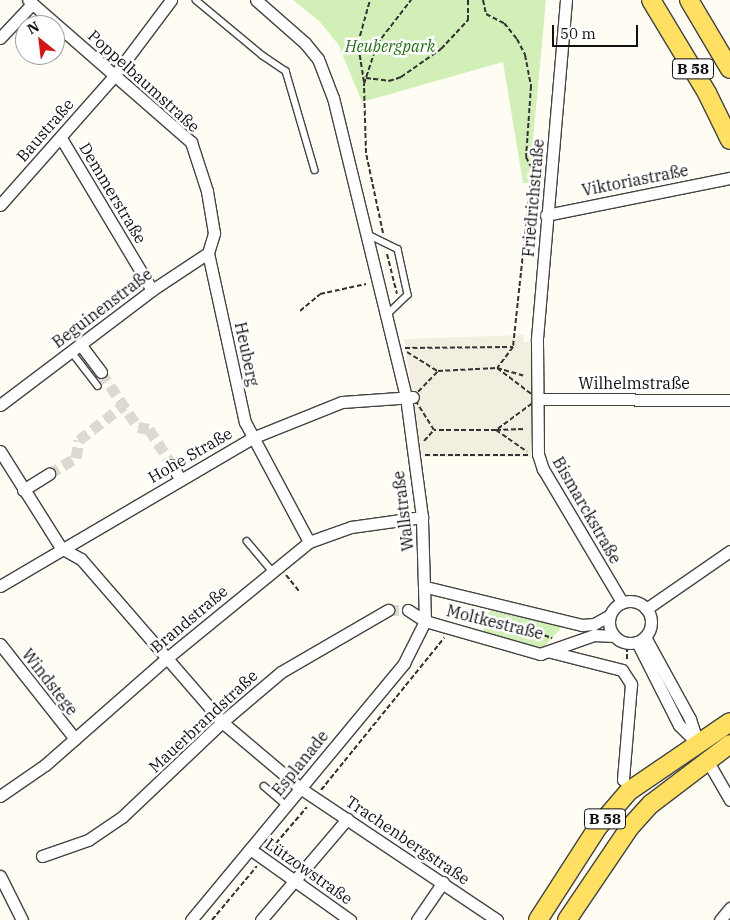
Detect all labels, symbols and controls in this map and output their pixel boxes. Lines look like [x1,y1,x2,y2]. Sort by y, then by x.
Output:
north arrow [15,15,65,65]
scale bar [555,15,641,47]
text: N [24,17,42,38]
text: 50 m [560,24,596,43]
street label: Poppelbaumstraße [84,26,204,136]
park label: Heubergpark [345,36,435,56]
road number: B 58 [672,56,714,82]
street label: Baustraße [12,95,78,165]
street label: Friedrichstraße [518,138,548,258]
street label: Demmerstraße [75,139,151,247]
street label: Viktoriastraße [580,160,690,200]
street label: Beguinenstraße [48,264,156,352]
street label: Heuberg [231,320,263,388]
street label: Wilhelmstraße [578,373,690,393]
street label: Hohe Straße [145,423,235,487]
street label: Bismarckstraße [549,453,625,567]
street label: Wallstraße [389,470,417,552]
street label: Brandstraße [147,581,231,657]
street label: Moltkestraße [445,601,545,643]
street label: Windstege [18,645,82,719]
street label: Mauerbrandstraße [145,666,261,776]
street label: Esplanade [268,726,332,800]
street label: Trachenbergstraße [342,791,474,889]
road number: B 58 [584,806,626,832]
street label: Lützowstraße [262,834,356,908]

